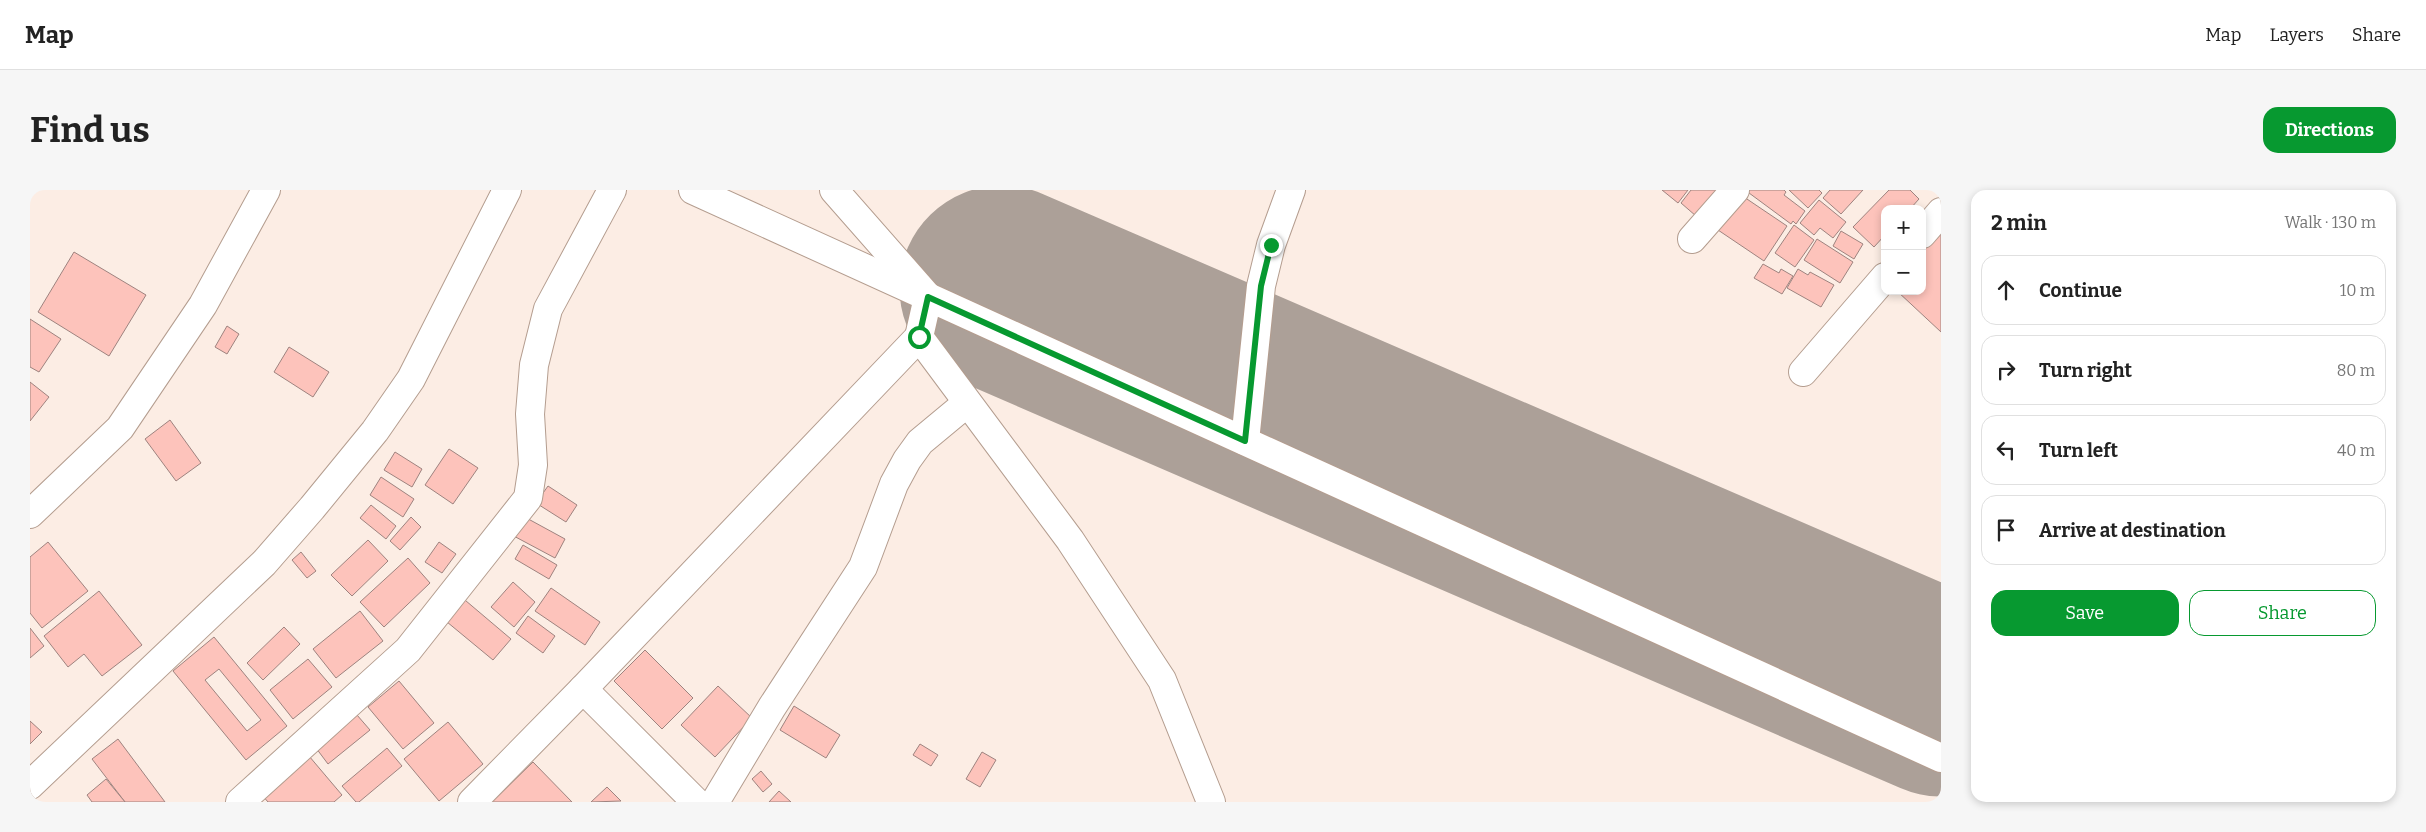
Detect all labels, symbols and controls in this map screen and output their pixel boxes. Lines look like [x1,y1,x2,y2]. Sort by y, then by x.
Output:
text: Map [25,21,74,49]
text: Map [2205,24,2241,46]
text: Layers [2269,24,2324,46]
text: Share [2352,24,2401,46]
button: Directions [2263,107,2396,153]
text: Find us [30,109,150,151]
map controls [1881,205,1926,295]
button: + [1881,205,1926,250]
text: 2 min [1991,210,2047,236]
text: Walk · 130 m [2284,213,2376,232]
route end [1260,234,1283,257]
button: − [1881,250,1926,295]
icon: ahead [1992,276,2020,304]
text: Continue [2039,279,2122,302]
text: 10 m [2340,281,2375,300]
route start [908,326,931,349]
icon: right [1992,356,2020,384]
text: Turn right [2039,359,2132,382]
text: 80 m [2337,361,2375,380]
icon: left [1992,436,2020,464]
text: Turn left [2039,439,2118,462]
text: 40 m [2337,441,2375,460]
icon: arrive [1992,516,2020,544]
text: Arrive at destination [2039,519,2226,542]
button: Save [1991,590,2179,636]
button: Share [2189,590,2376,636]

